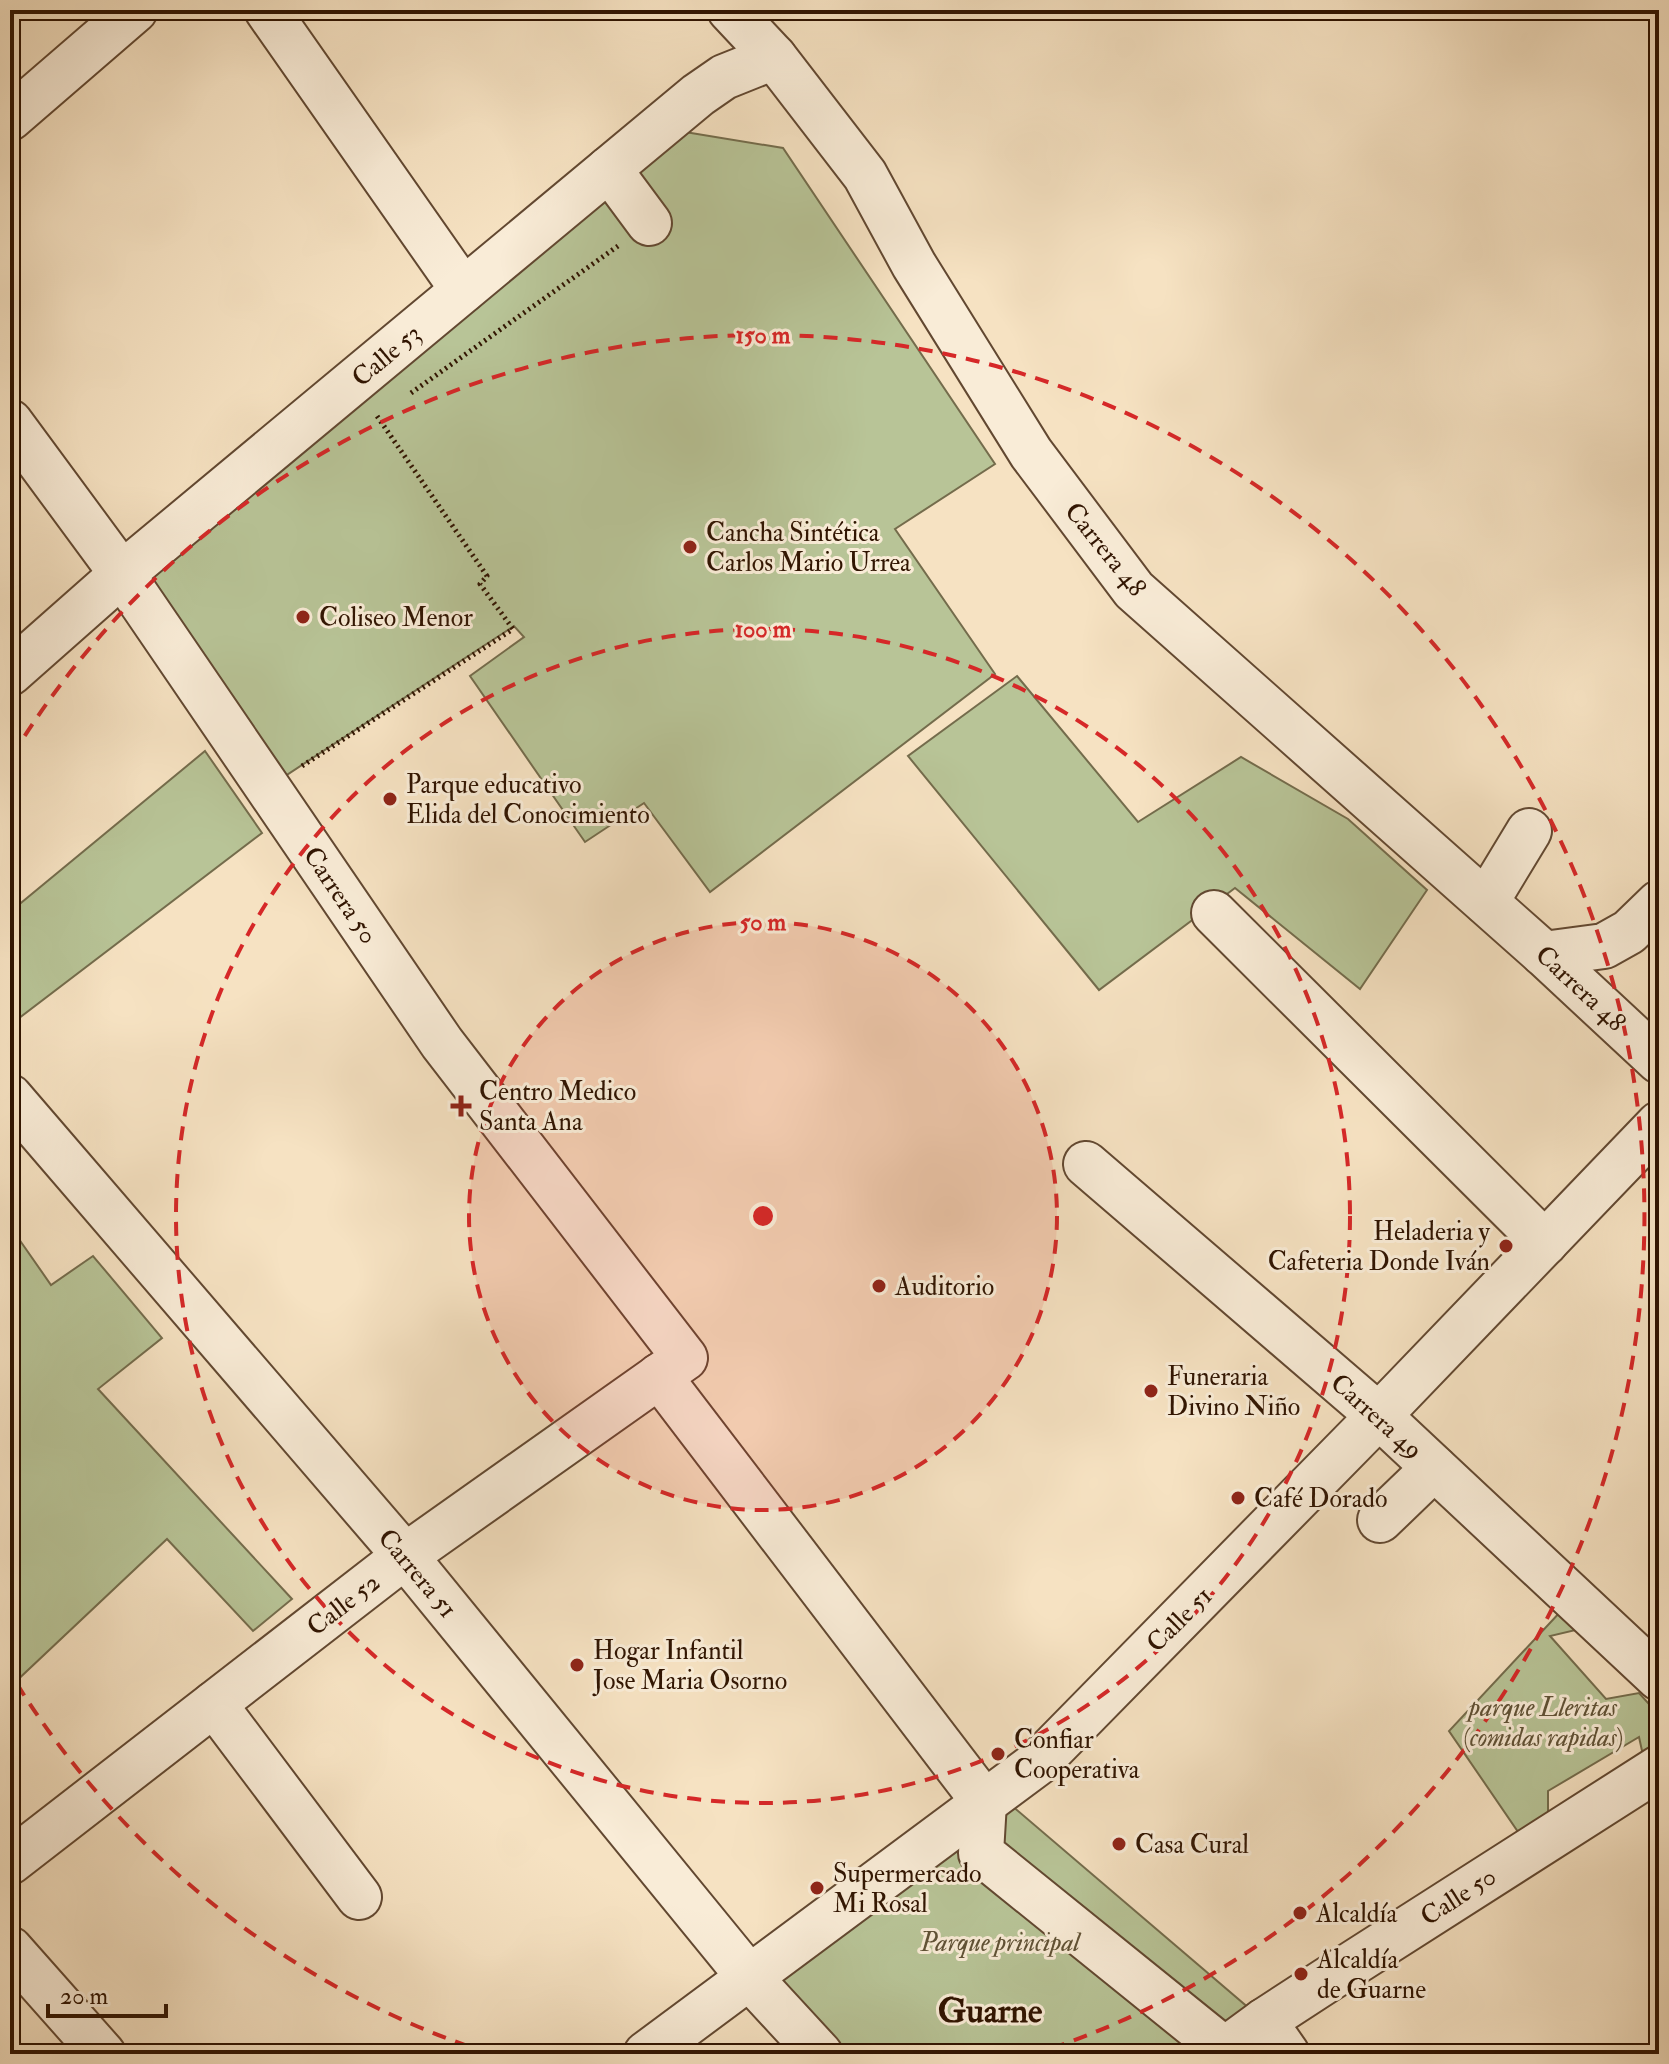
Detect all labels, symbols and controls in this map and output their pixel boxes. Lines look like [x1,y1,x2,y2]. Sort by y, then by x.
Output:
street label: Calle 53 [345,318,428,394]
text: 150 m [736,320,791,351]
street label: Carrera 48 [1058,496,1153,603]
place label: Cancha Sintética Carlos Mario Urrea [706,517,911,579]
marker: Cancha Sintética Carlos Mario Urrea [681,538,699,556]
place label: Coliseo Menor [319,602,473,634]
marker: Coliseo Menor [294,608,312,626]
text: 100 m [735,614,792,645]
place label: Parque educativo Elida del Conocimiento [406,769,650,831]
marker: Parque educativo Elida del Conocimiento [381,790,399,808]
street label: Carrera 50 [296,841,384,950]
text: 50 m [740,907,787,938]
street label: Carrera 48 [1529,939,1632,1039]
place label: Centro Medico Santa Ana [479,1076,636,1138]
marker: Centro Medico Santa Ana [450,1095,472,1117]
centre of rings [749,1202,777,1230]
place label: Heladeria y Cafeteria Donde Iván [1268,1216,1491,1278]
marker: Heladeria y Cafeteria Donde Iván [1497,1237,1515,1255]
place label: Auditorio [894,1271,994,1303]
marker: Auditorio [870,1277,888,1295]
place label: Funeraria Divino Niño [1167,1361,1300,1423]
street label: Carrera 49 [1324,1367,1429,1466]
marker: Funeraria Divino Niño [1142,1382,1160,1400]
place label: Café Dorado [1254,1483,1388,1515]
marker: Café Dorado [1229,1489,1247,1507]
street label: Carrera 51 [371,1523,464,1625]
street label: Calle 52 [301,1566,386,1643]
street label: Calle 51 [1140,1580,1219,1659]
place label: Hogar Infantil Jose Maria Osorno [592,1635,787,1697]
marker: Hogar Infantil Jose Maria Osorno [568,1656,586,1674]
park label: parque Lleritas (comidas rapidas) [1463,1692,1623,1754]
place label: Confiar Cooperativa [1014,1724,1140,1787]
marker: Confiar Cooperativa [989,1745,1007,1763]
place label: Casa Cural [1135,1829,1249,1861]
marker: Casa Cural [1110,1835,1128,1853]
place label: Supermercado Mi Rosal [833,1858,982,1920]
street label: Calle 50 [1415,1861,1502,1933]
marker: Supermercado Mi Rosal [808,1879,826,1897]
place label: Alcaldía [1315,1898,1398,1930]
marker: Alcaldía [1291,1904,1309,1922]
park label: Parque principal [919,1927,1082,1959]
place label: Alcaldía de Guarne [1316,1944,1426,2006]
marker: Alcaldía de Guarne [1292,1965,1310,1983]
scale bar [48,1968,166,2018]
text: 20 m [60,1981,109,2012]
district label: Guarne [938,1990,1043,2033]

